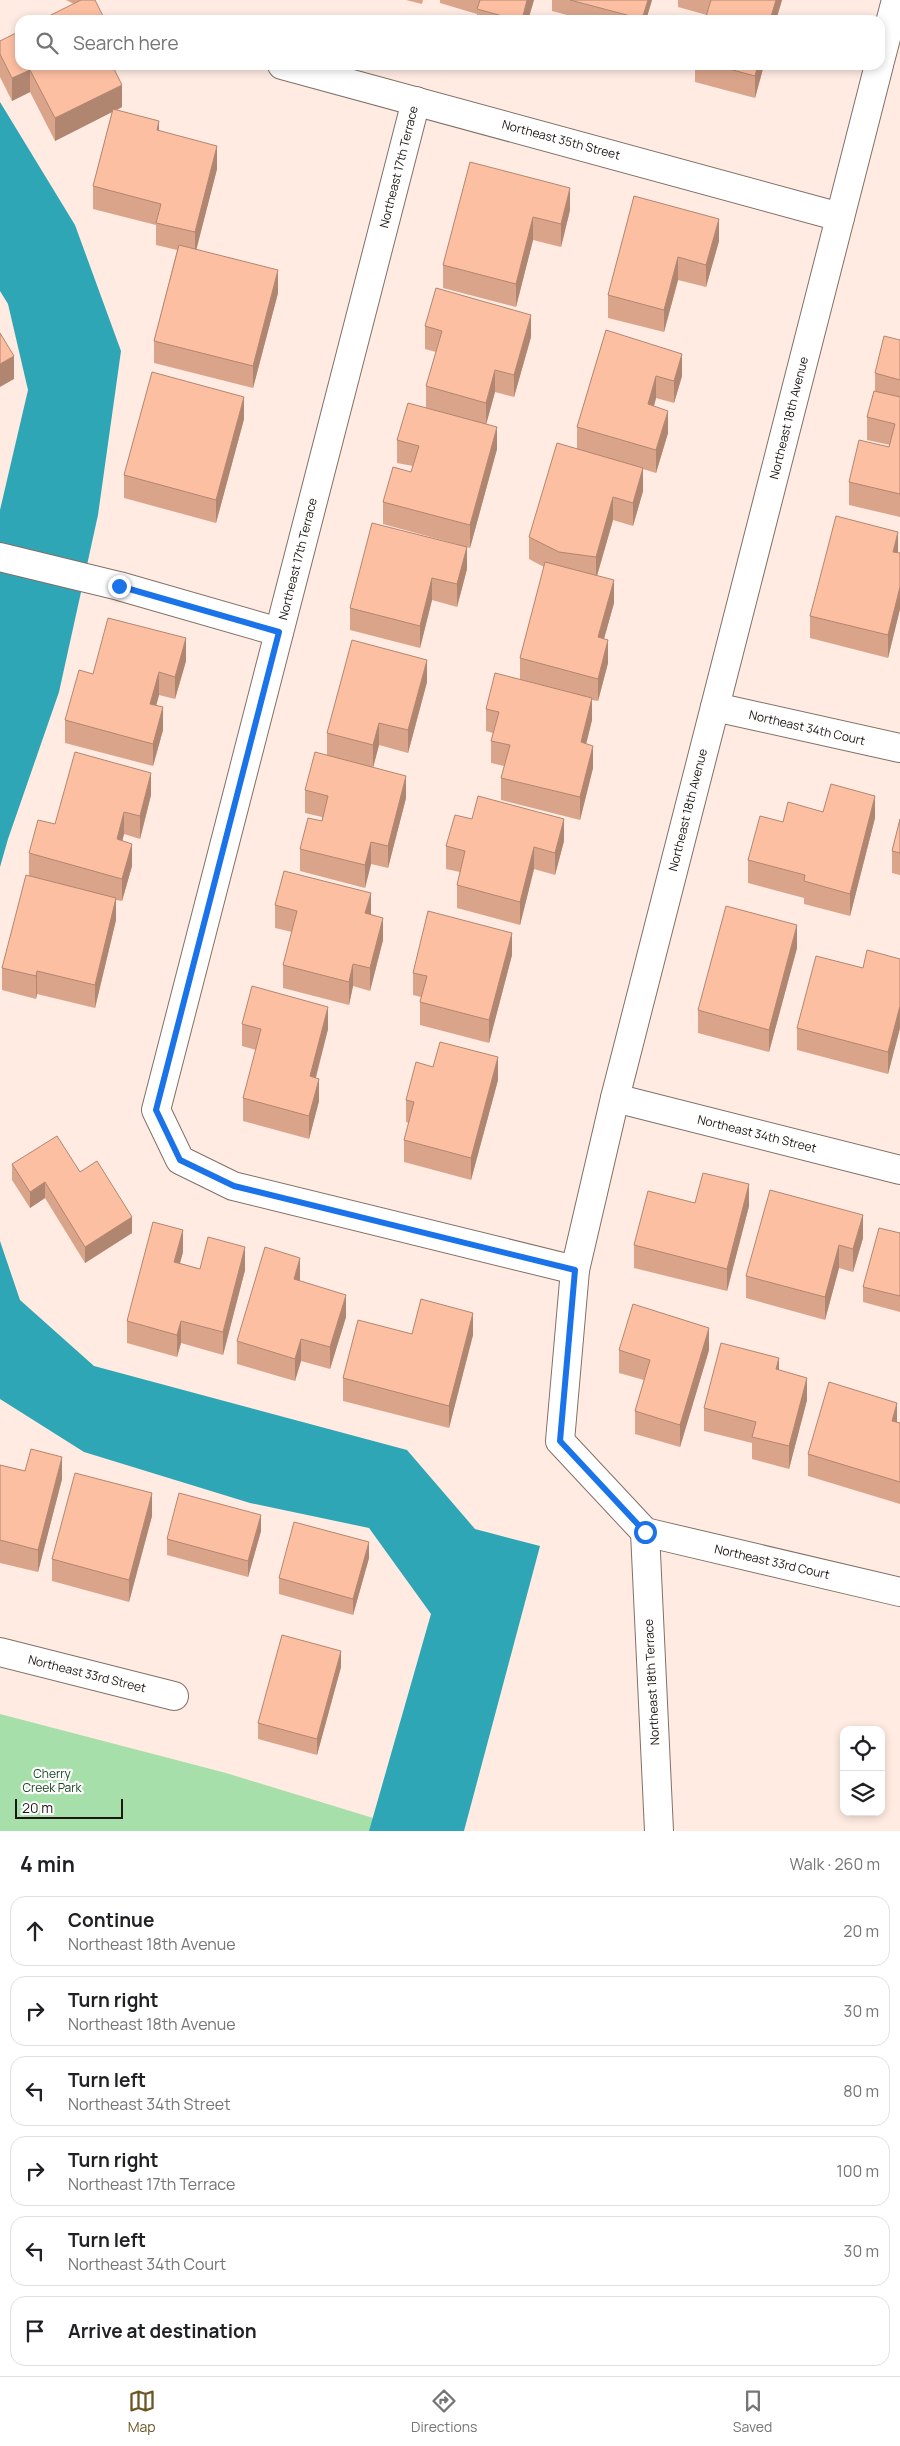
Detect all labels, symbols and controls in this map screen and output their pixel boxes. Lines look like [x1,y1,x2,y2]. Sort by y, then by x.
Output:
search box [15,15,885,70]
icon: search [33,29,61,57]
text: Search here [73,30,179,56]
street label: Northeast 17th Terrace [375,104,422,230]
street label: Northeast 35th Street [500,116,622,164]
street label: Northeast 18th Avenue [765,355,812,481]
street label: Northeast 17th Terrace [274,496,321,622]
route end [108,575,131,598]
street label: Northeast 34th Court [747,706,867,749]
street label: Northeast 18th Avenue [664,747,711,873]
street label: Northeast 34th Street [696,1111,819,1157]
route start [634,1521,657,1544]
street label: Northeast 33rd Court [713,1540,831,1583]
street label: Northeast 18th Terrace [640,1618,663,1746]
street label: Northeast 33rd Street [26,1651,148,1696]
map controls [840,1726,885,1816]
button: locate [840,1726,885,1771]
park label: Cherry Creek Park [22,1765,83,1796]
button: layers [840,1771,885,1816]
scale bar [15,1796,122,1819]
text: 20 m [22,1798,53,1817]
text: 4 min [20,1850,75,1878]
text: Walk · 260 m [790,1853,880,1875]
text: Continue [68,1907,154,1933]
icon: ahead [21,1917,49,1945]
text: 20 m [843,1920,879,1942]
text: Northeast 18th Avenue [68,1933,236,1955]
text: Turn right [68,1987,158,2013]
icon: right [21,1997,49,2025]
text: 30 m [844,2000,879,2022]
text: Northeast 18th Avenue [68,2013,236,2035]
text: Turn left [68,2067,146,2093]
icon: left [21,2077,49,2105]
text: 80 m [843,2080,879,2102]
text: Northeast 34th Street [68,2093,231,2115]
text: Turn right [68,2147,158,2173]
icon: right [21,2157,49,2185]
text: 100 m [836,2160,879,2182]
text: Northeast 17th Terrace [68,2173,235,2195]
text: Turn left [68,2227,146,2253]
icon: left [21,2237,49,2265]
text: 30 m [844,2240,879,2262]
text: Northeast 34th Court [68,2253,226,2275]
icon: arrive [21,2317,49,2345]
text: Arrive at destination [68,2318,257,2344]
tab: Map [128,2387,156,2436]
tab: Directions [411,2387,477,2436]
tab: Saved [733,2387,772,2436]

